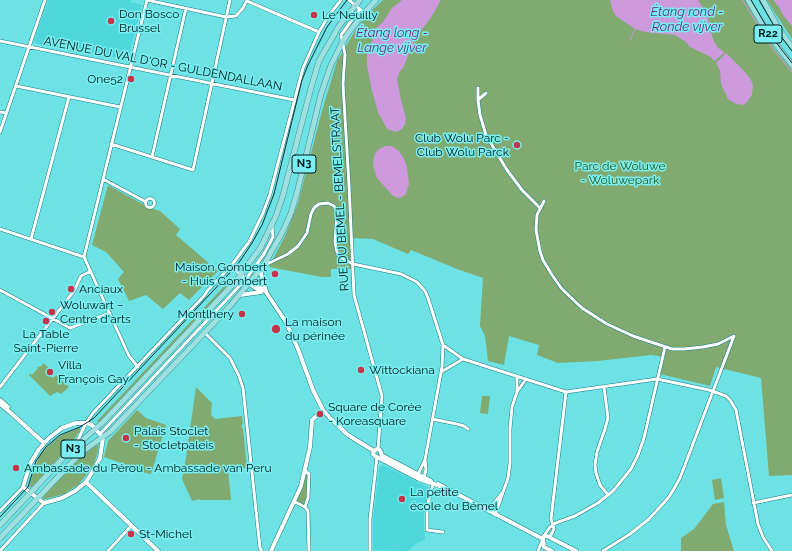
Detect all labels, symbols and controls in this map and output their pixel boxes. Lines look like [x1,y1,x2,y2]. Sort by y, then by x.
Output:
water label: Étang rond - Ronde vijver [651,4,723,35]
place label: Don Bosco Brussel [119,7,179,35]
place label: Le Neuilly [322,8,378,22]
marker: Le Neuilly [309,10,319,20]
marker: Don Bosco Brussel [106,16,116,26]
water label: Étang long - Lange vijver [356,25,428,56]
road number: R22 [754,25,782,43]
street label: AVENUE DU VAL D'OR - GULDENDALLAAN [43,34,283,94]
place label: One52 [87,72,123,86]
marker: One52 [126,74,136,84]
street label: RUE DU BEMEL - BEMELSTRAAT [328,106,352,292]
place label: Club Wolu Parc - Club Wolu Parck [415,131,509,159]
marker: Club Wolu Parc - Club Wolu Parck [512,140,522,150]
road number: N3 [292,155,316,173]
park label: Parc de Woluwe - Woluwepark [574,159,666,187]
place label: Maison Gombert - Huis Gombert [175,260,267,288]
marker: Maison Gombert - Huis Gombert [270,269,280,279]
place label: Anciaux [79,282,123,296]
marker: Anciaux [66,284,76,294]
place label: Woluwart – Centre d'arts [60,298,131,326]
marker: Woluwart – Centre d'arts [47,307,57,317]
place label: Montlhery [177,307,234,321]
marker: Montlhery [237,309,247,319]
place label: La maison du périnée [285,315,345,343]
marker: La Table Saint-Pierre [41,316,51,326]
marker: La maison du périnée [270,323,282,335]
place label: La Table Saint-Pierre [14,327,78,355]
place label: Villa François Gay [58,358,129,386]
place label: Wittockiana [369,363,435,377]
marker: Wittockiana [356,365,366,375]
marker: Villa François Gay [45,367,55,377]
place label: Square de Corée - Koreasquare [328,400,422,428]
marker: Square de Corée - Koreasquare [315,409,325,419]
place label: Palais Stoclet - Stocletpaleis [134,424,214,452]
marker: Palais Stoclet - Stocletpaleis [121,433,131,443]
road number: N3 [61,440,85,458]
place label: Ambassade du Pérou - Ambassade van Peru [24,461,272,475]
marker: Ambassade du Pérou - Ambassade van Peru [11,463,21,473]
place label: La petite école du Bémel [410,485,498,513]
marker: La petite école du Bémel [397,494,407,504]
place label: St-Michel [139,527,192,541]
marker: St-Michel [126,529,136,539]

